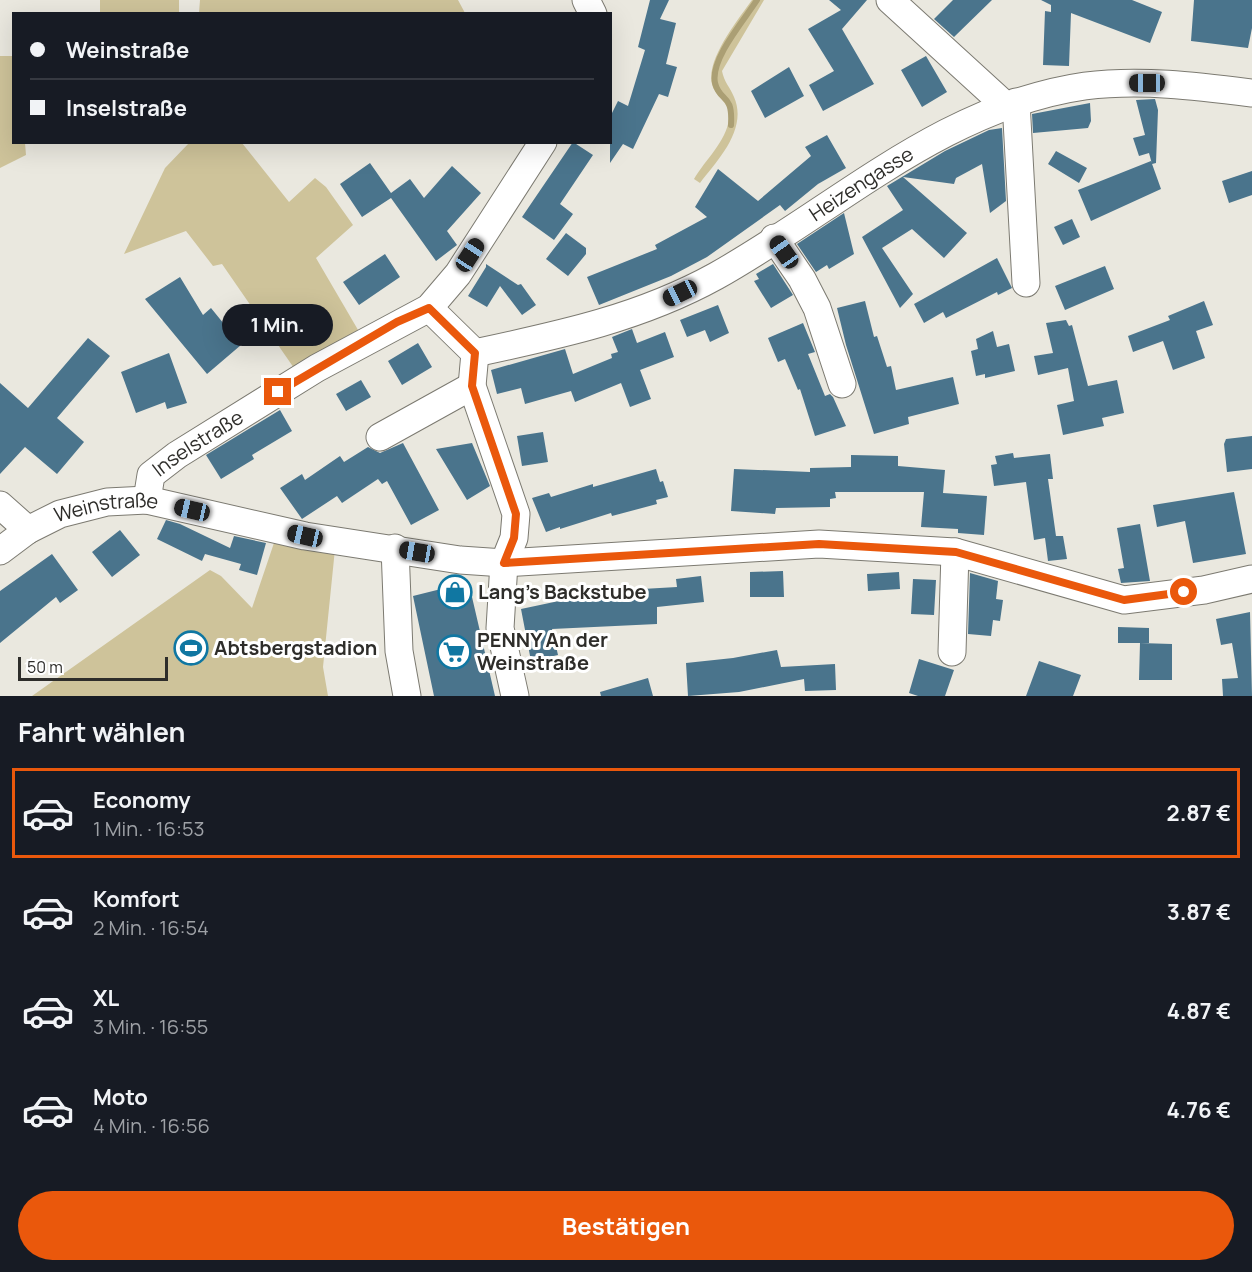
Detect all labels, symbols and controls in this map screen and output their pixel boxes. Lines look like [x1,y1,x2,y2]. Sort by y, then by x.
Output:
text: Weinstraße [66,35,189,65]
car [1129,74,1165,92]
text: Inselstraße [66,93,187,123]
street label: Heizengasse [804,140,918,227]
car [766,232,802,272]
car [453,235,487,275]
car [660,277,700,309]
callout: 1 Min. [222,305,334,347]
text: 1 Min. [250,311,305,338]
route end [264,378,291,405]
street label: Inselstraße [146,403,248,482]
street label: Weinstraße [51,486,161,528]
car [172,497,212,523]
car [285,523,325,549]
car [398,540,436,564]
shop icon: Lang's Backstube [437,574,473,610]
place label: Lang's Backstube [478,578,647,605]
route start [1170,578,1197,605]
place label: PENNY An der Weinstraße [477,626,608,676]
sports icon: Abtsbergstadion [173,630,209,666]
place label: Abtsbergstadion [214,634,377,661]
supermarket icon: PENNY An der Weinstraße [436,634,472,670]
scale bar [18,654,168,682]
text: 50 m [27,656,63,678]
text: Fahrt wählen [18,713,186,750]
text: Economy [93,785,191,815]
icon: car [21,786,75,840]
text: 2.87 € [1167,798,1231,828]
text: 1 Min. · 16:53 [93,815,205,842]
text: Komfort [93,884,180,914]
icon: car [21,885,75,939]
text: 3.87 € [1167,897,1231,927]
text: 2 Min. · 16:54 [93,914,209,941]
text: XL [93,983,119,1013]
icon: car [21,984,75,1038]
text: 4.87 € [1167,996,1231,1026]
text: 3 Min. · 16:55 [93,1013,208,1040]
text: Moto [93,1082,148,1112]
icon: car [21,1083,75,1137]
text: 4.76 € [1167,1095,1231,1125]
text: 4 Min. · 16:56 [93,1112,210,1139]
button: Bestätigen [18,1191,1234,1260]

